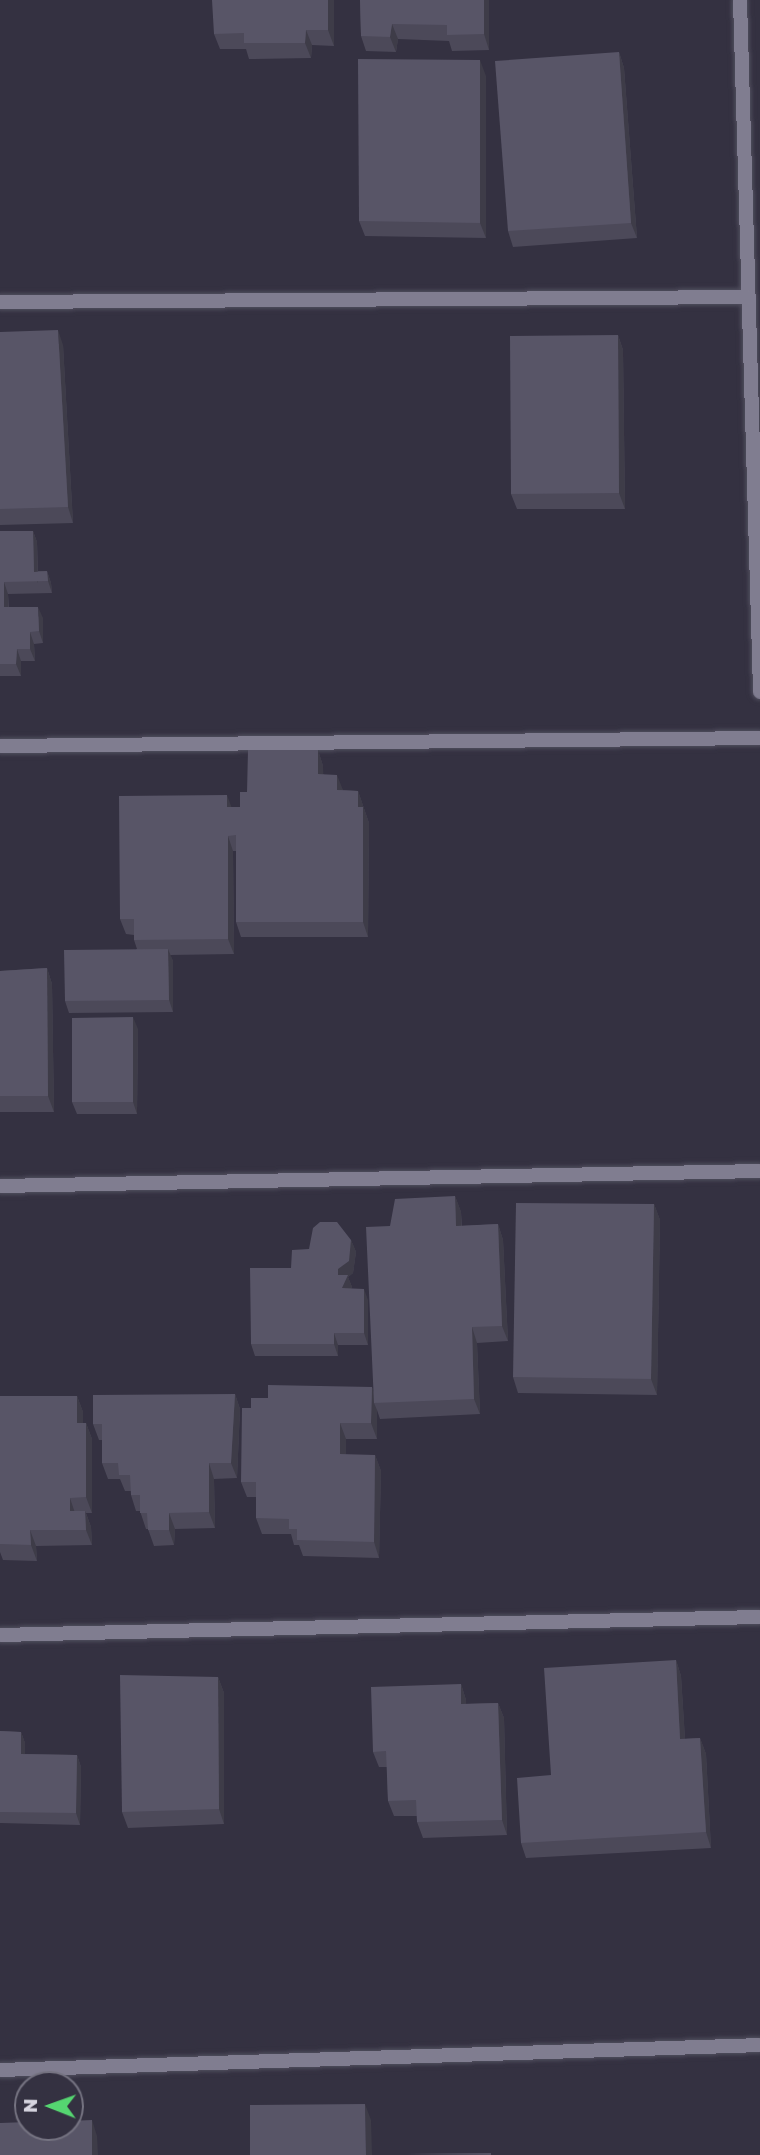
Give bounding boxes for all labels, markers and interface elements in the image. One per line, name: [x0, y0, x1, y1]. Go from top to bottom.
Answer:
north arrow: [14, 2071, 84, 2141]
text: N: [18, 2098, 41, 2113]

